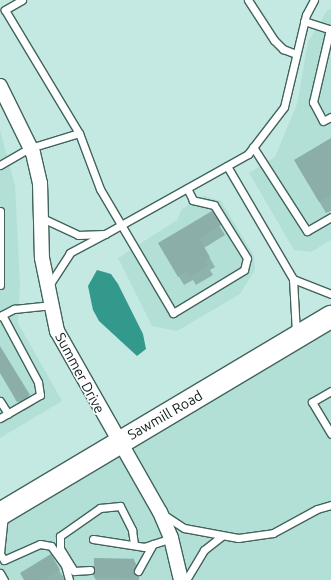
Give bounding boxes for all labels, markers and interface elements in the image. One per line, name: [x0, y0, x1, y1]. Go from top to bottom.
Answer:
street label: Summer Drive: [52, 330, 108, 416]
street label: Sawmill Road: [125, 387, 205, 443]

